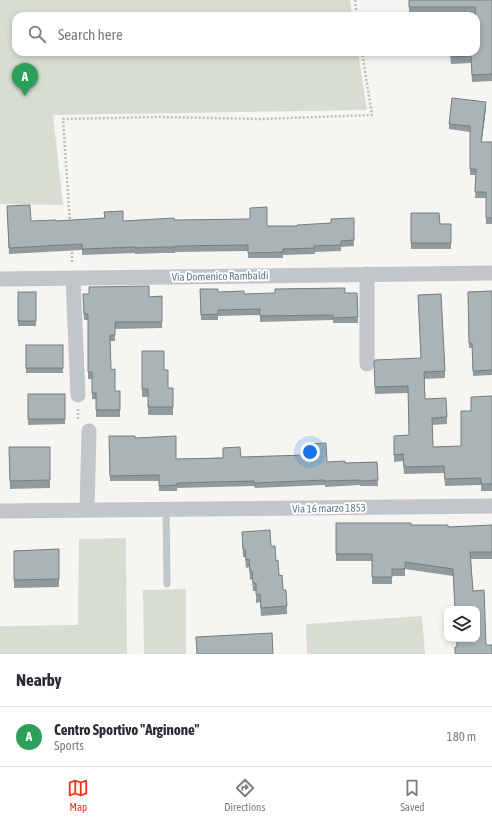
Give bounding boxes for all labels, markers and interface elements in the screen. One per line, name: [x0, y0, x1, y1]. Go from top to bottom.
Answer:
search box: [12, 12, 480, 56]
icon: search: [26, 23, 48, 45]
text: Search here: [58, 26, 123, 43]
pin: A: [12, 63, 38, 96]
street label: Via Domenico Rambaldi: [171, 269, 269, 283]
your location: [300, 442, 320, 462]
street label: Via 16 marzo 1853: [292, 501, 366, 515]
map controls: [444, 606, 480, 642]
button: layers: [444, 606, 480, 642]
text: Nearby: [16, 670, 62, 690]
text: Centro Sportivo "Arginone": [54, 721, 199, 738]
text: A: [26, 729, 32, 744]
text: 180 m: [447, 729, 476, 744]
text: Sports: [54, 738, 84, 753]
tab: Map: [67, 777, 89, 813]
tab: Directions: [224, 777, 265, 813]
tab: Saved: [400, 777, 425, 813]

